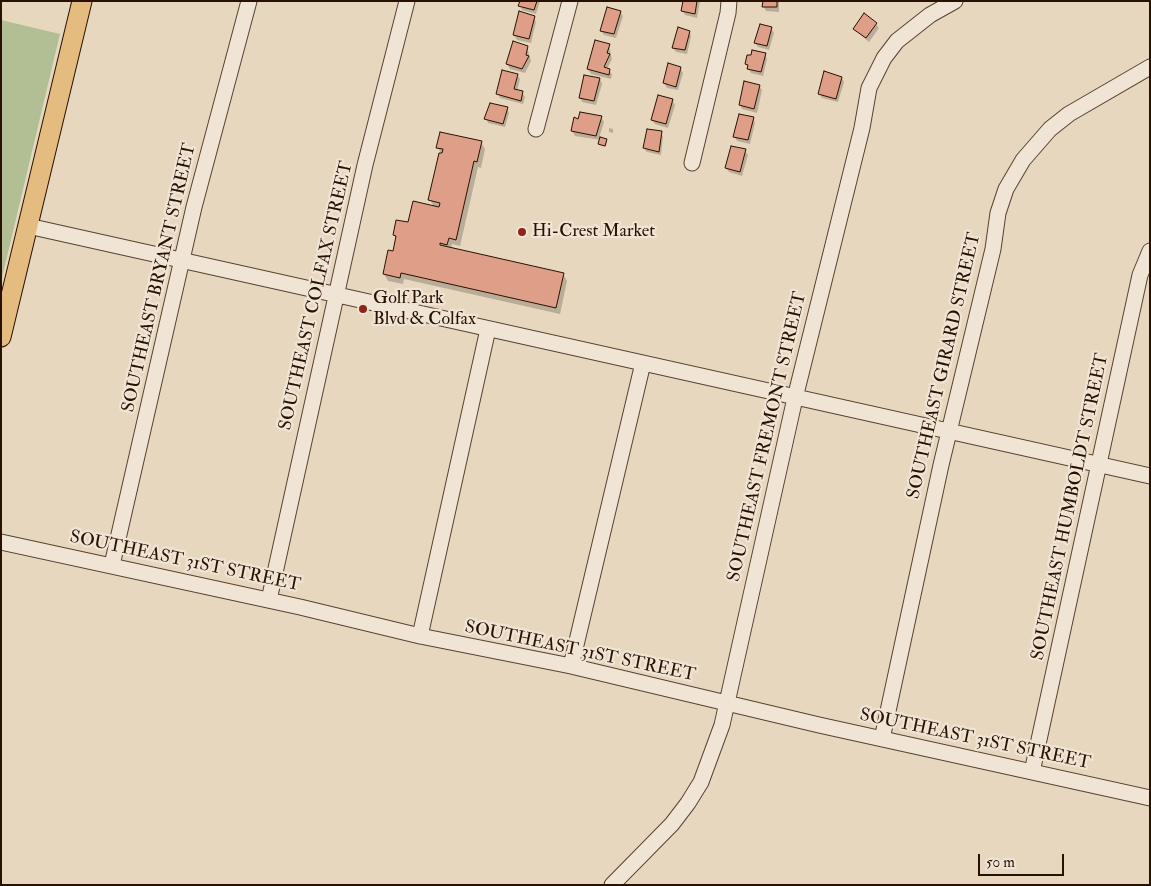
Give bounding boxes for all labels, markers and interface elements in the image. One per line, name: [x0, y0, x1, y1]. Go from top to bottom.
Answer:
street label: SOUTHEAST BRYANT STREET: [118, 141, 202, 415]
street label: SOUTHEAST COLFAX STREET: [275, 159, 359, 433]
place label: Hi-Crest Market: [532, 221, 655, 243]
marker: Hi-Crest Market: [516, 226, 528, 238]
street label: SOUTHEAST GIRARD STREET: [904, 231, 986, 501]
place label: Golf Park Blvd & Colfax: [373, 288, 476, 330]
street label: SOUTHEAST FREMONT STREET: [724, 290, 812, 584]
marker: Golf Park Blvd & Colfax: [357, 303, 369, 315]
street label: SOUTHEAST HUMBOLDT STREET: [1028, 352, 1114, 662]
street label: SOUTHEAST 31ST STREET: [68, 527, 302, 597]
street label: SOUTHEAST 31ST STREET: [463, 617, 697, 687]
street label: SOUTHEAST 31ST STREET: [858, 705, 1092, 775]
scale bar: [981, 844, 1067, 876]
text: 50 m: [986, 853, 1015, 872]

